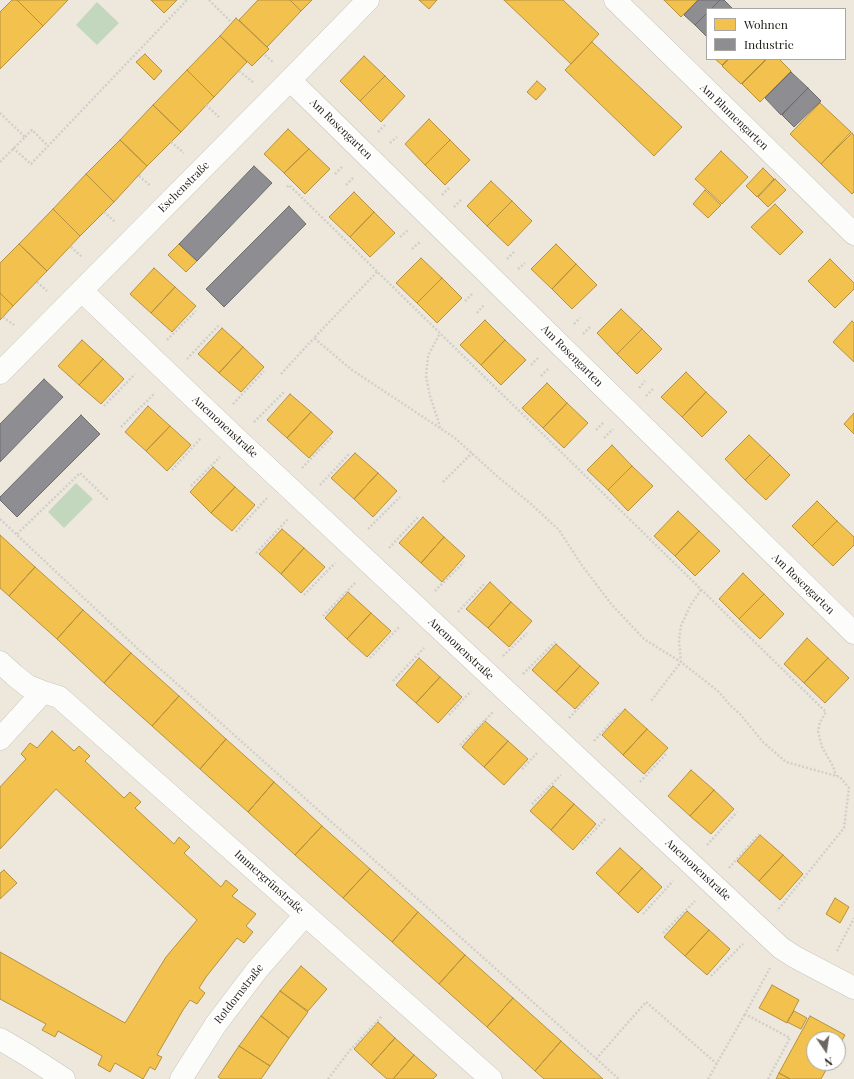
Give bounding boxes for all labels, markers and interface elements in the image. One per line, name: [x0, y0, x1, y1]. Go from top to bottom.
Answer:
legend: [706, 8, 846, 60]
text: Wohnen: [744, 16, 788, 32]
text: Industrie: [744, 36, 794, 52]
street label: Am Blumengarten: [697, 81, 771, 153]
street label: Am Rosengarten: [307, 96, 375, 162]
street label: Eschenstraße: [156, 159, 212, 215]
street label: Am Rosengarten: [538, 322, 606, 390]
street label: Anemonenstraße: [190, 393, 260, 461]
street label: Am Rosengarten: [769, 551, 837, 617]
street label: Anemonenstraße: [426, 615, 496, 683]
street label: Anemonenstraße: [663, 836, 733, 904]
street label: Immergrünstraße: [232, 847, 306, 917]
street label: Rotdornstraße: [212, 962, 266, 1026]
north arrow: [806, 1031, 846, 1071]
text: N: [823, 1054, 834, 1070]

